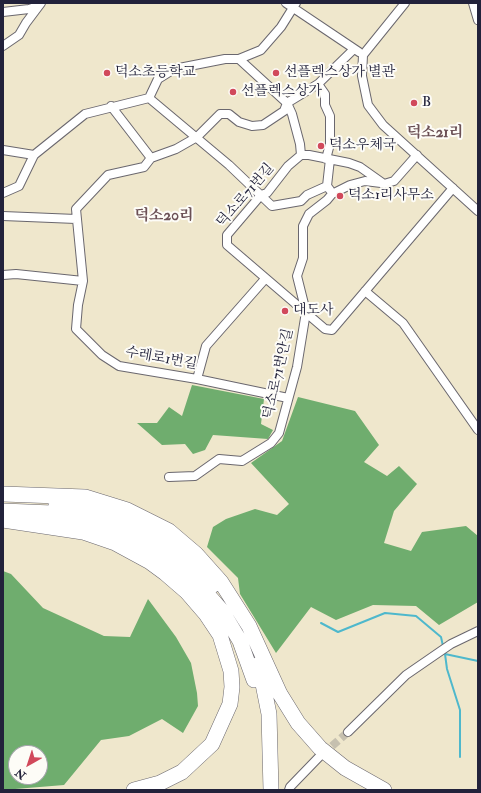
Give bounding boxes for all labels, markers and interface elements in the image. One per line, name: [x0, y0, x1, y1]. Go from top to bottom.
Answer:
place label: 덕소초등학교: [115, 65, 196, 81]
place label: 선플렉스상가 별관: [284, 65, 395, 81]
marker: 덕소초등학교: [102, 68, 112, 78]
marker: 선플렉스상가 별관: [271, 68, 281, 78]
place label: 선플렉스상가: [241, 84, 322, 100]
marker: 선플렉스상가: [228, 87, 238, 97]
place label: B: [422, 95, 431, 111]
marker: B: [409, 98, 419, 108]
district label: 덕소21리: [407, 125, 463, 143]
place label: 덕소우체국: [329, 138, 397, 154]
marker: 덕소우체국: [316, 141, 326, 151]
street label: 덕소로71번길: [214, 161, 278, 231]
place label: 덕소1리사무소: [348, 188, 434, 204]
marker: 덕소1리사무소: [335, 191, 345, 201]
district label: 덕소20리: [135, 208, 193, 226]
place label: 대도사: [293, 303, 334, 319]
marker: 대도사: [280, 306, 290, 316]
street label: 덕소로71번안길: [260, 327, 298, 421]
street label: 수레로1번길: [124, 344, 198, 374]
north arrow: [8, 745, 48, 785]
text: N: [13, 766, 29, 782]

